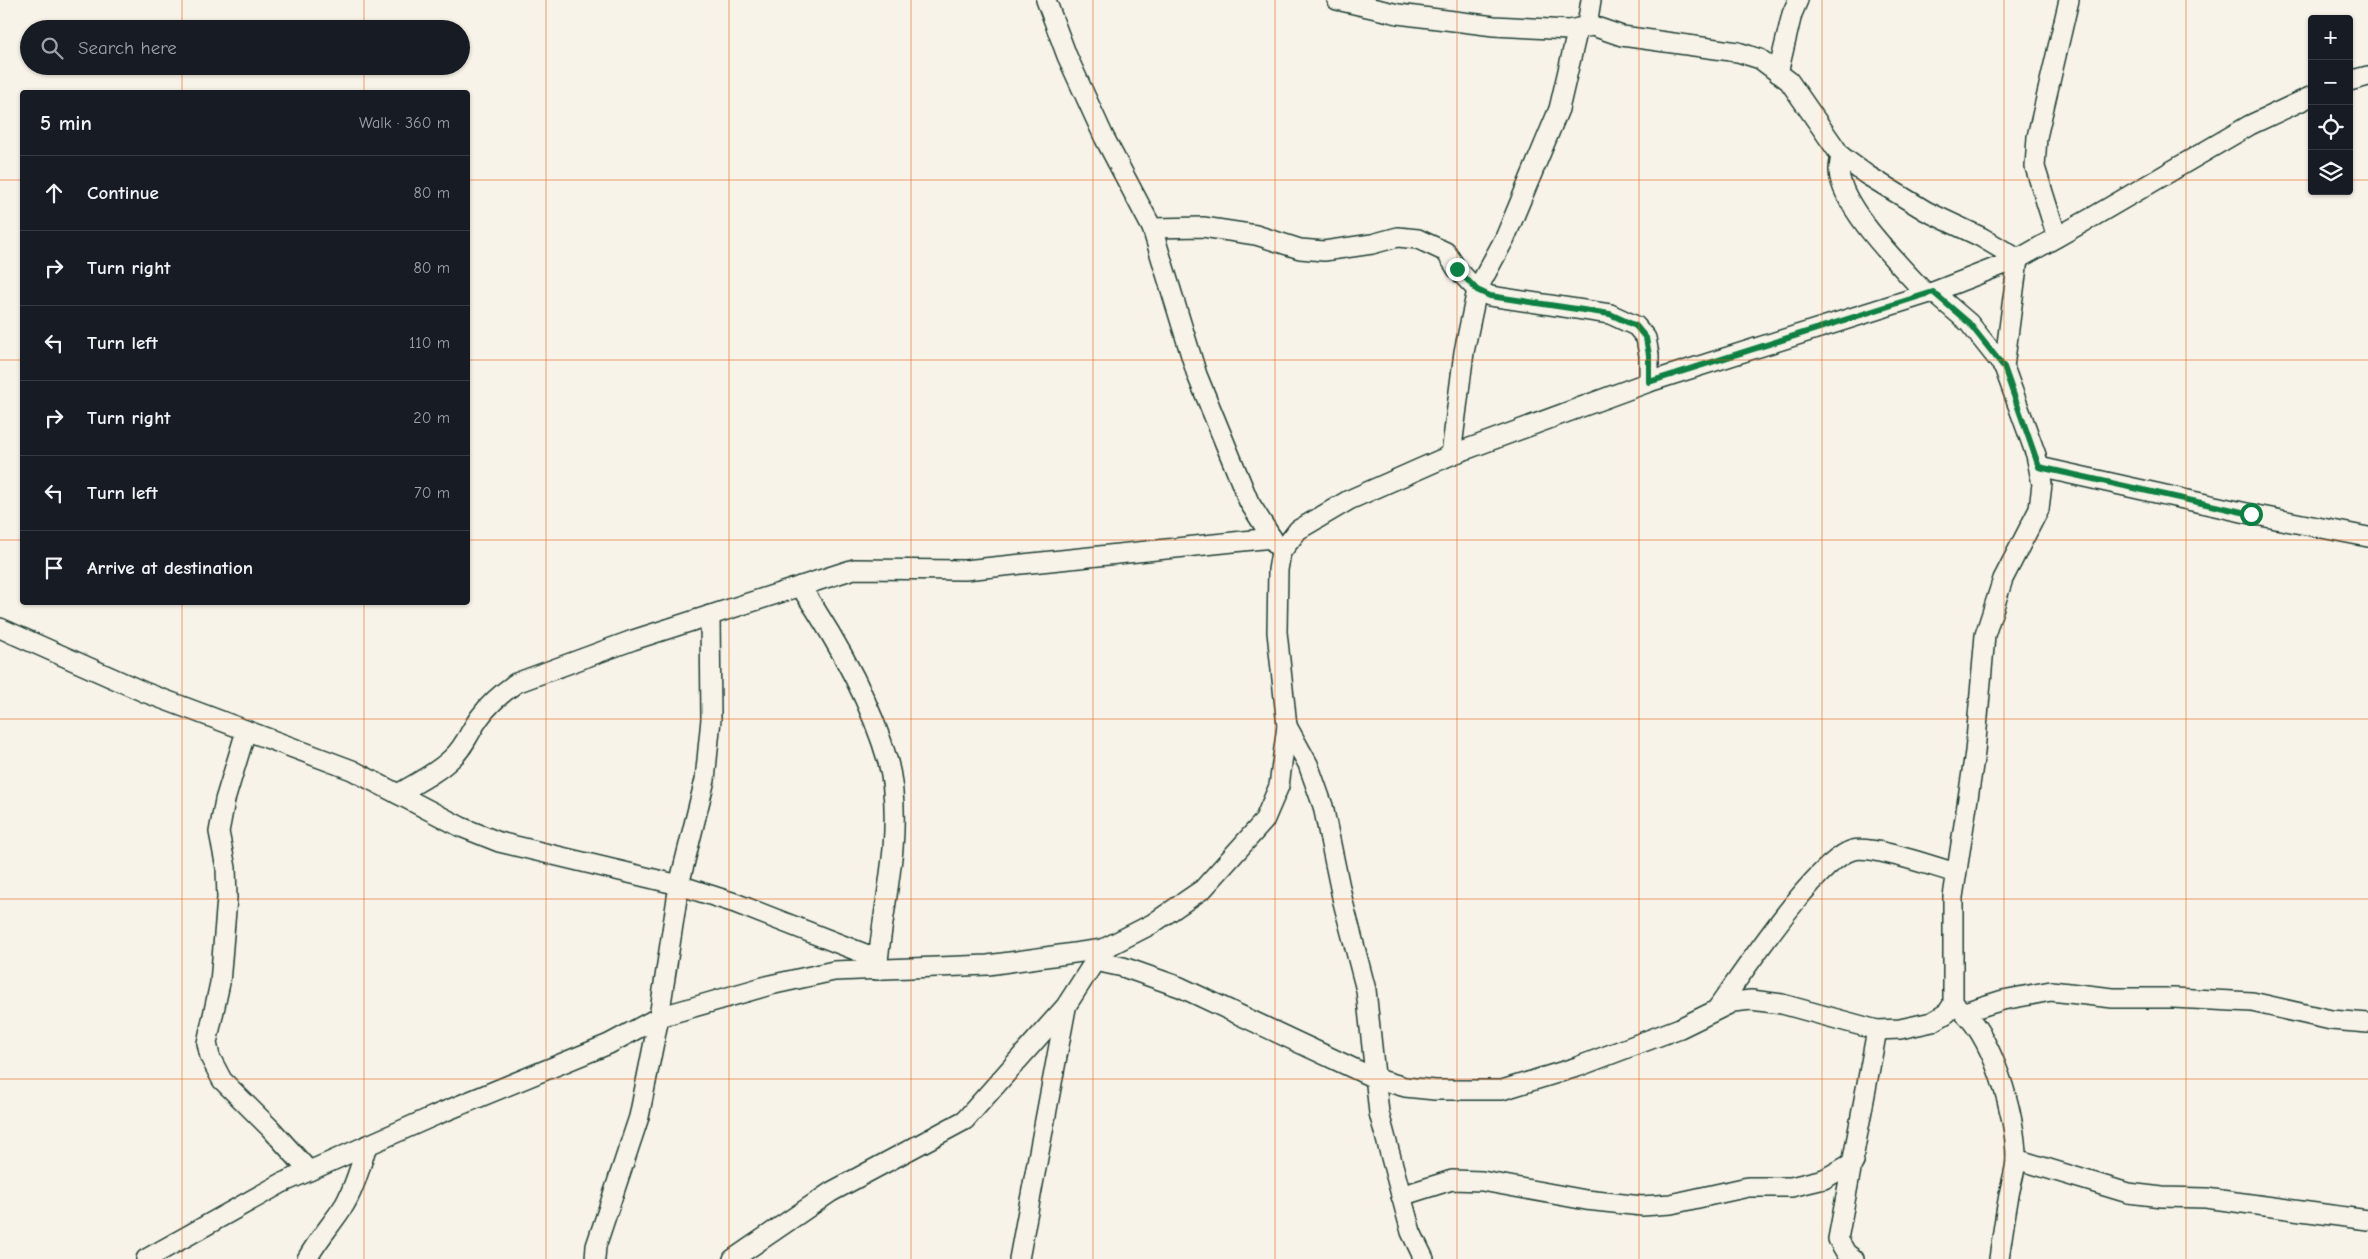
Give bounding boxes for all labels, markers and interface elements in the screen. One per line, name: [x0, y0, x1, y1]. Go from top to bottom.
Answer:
map controls: [2308, 15, 2353, 195]
button: +: [2308, 15, 2353, 60]
search box: [20, 20, 470, 75]
icon: search: [38, 34, 66, 62]
text: Search here: [78, 37, 177, 59]
button: −: [2308, 60, 2353, 105]
button: locate: [2308, 105, 2353, 150]
text: 5 min: [40, 111, 92, 135]
text: Walk · 360 m: [359, 114, 450, 132]
button: layers: [2308, 150, 2353, 195]
icon: ahead: [40, 179, 68, 207]
text: Continue: [87, 182, 159, 204]
text: 80 m: [413, 184, 450, 202]
icon: right: [40, 254, 68, 282]
text: Turn right: [87, 257, 171, 279]
route end: [1446, 258, 1469, 281]
text: 80 m: [413, 259, 450, 277]
icon: left: [40, 329, 68, 357]
text: Turn left: [87, 332, 158, 354]
text: 110 m: [409, 334, 450, 352]
icon: right: [40, 404, 68, 432]
text: Turn right: [87, 407, 171, 429]
text: 20 m: [413, 409, 450, 427]
icon: left: [40, 479, 68, 507]
text: Turn left: [87, 482, 158, 504]
text: 70 m: [414, 484, 450, 502]
route start: [2240, 503, 2263, 526]
icon: arrive: [40, 554, 68, 582]
text: Arrive at destination: [87, 557, 253, 579]

